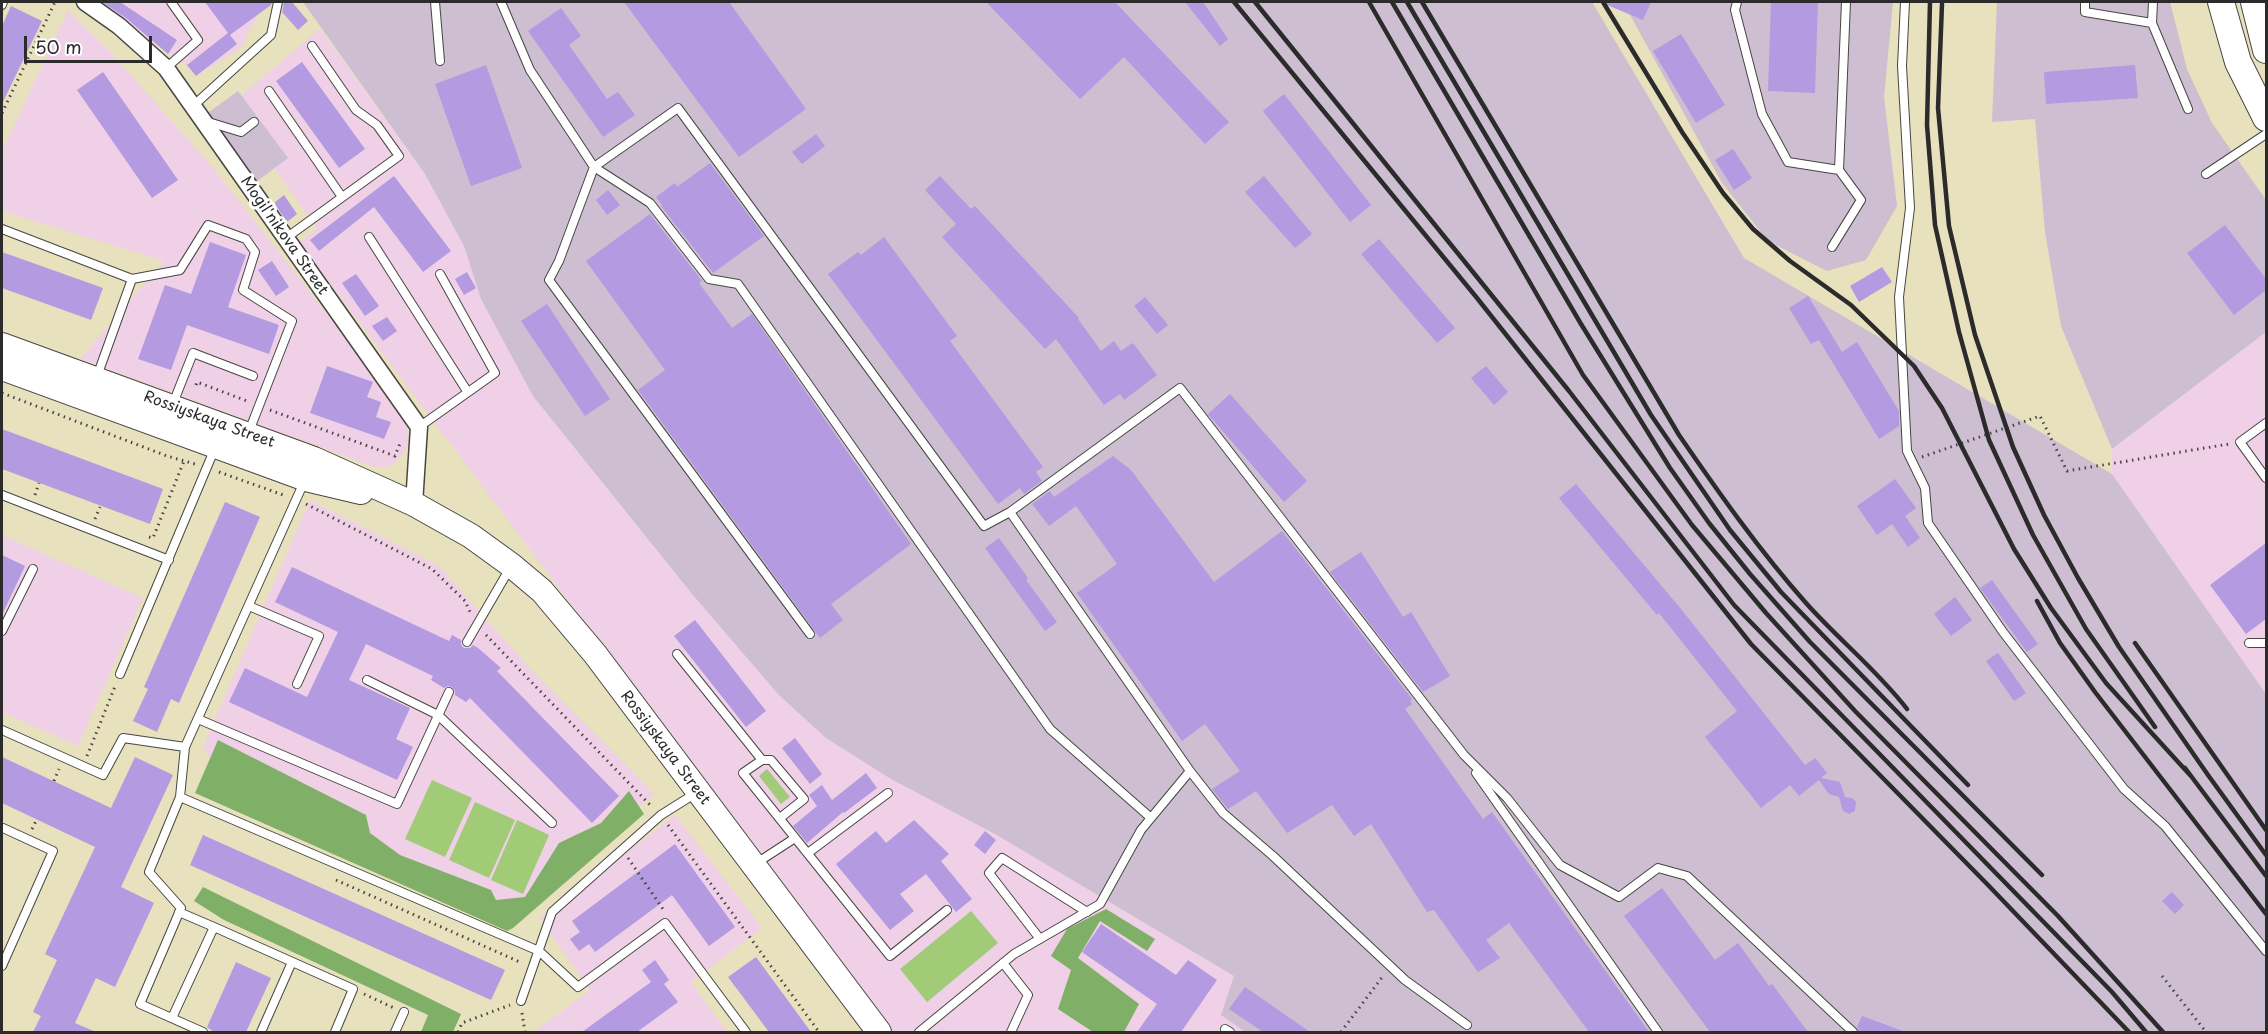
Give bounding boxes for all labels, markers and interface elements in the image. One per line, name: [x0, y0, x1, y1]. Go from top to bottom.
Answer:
scale bar: [27, 24, 154, 62]
text: 50 m: [35, 33, 82, 60]
street label: Mogil'nikova Street: [236, 173, 332, 299]
street label: Rossiyskaya Street: [141, 388, 277, 452]
street label: Rossiyskaya Street: [616, 688, 714, 808]

